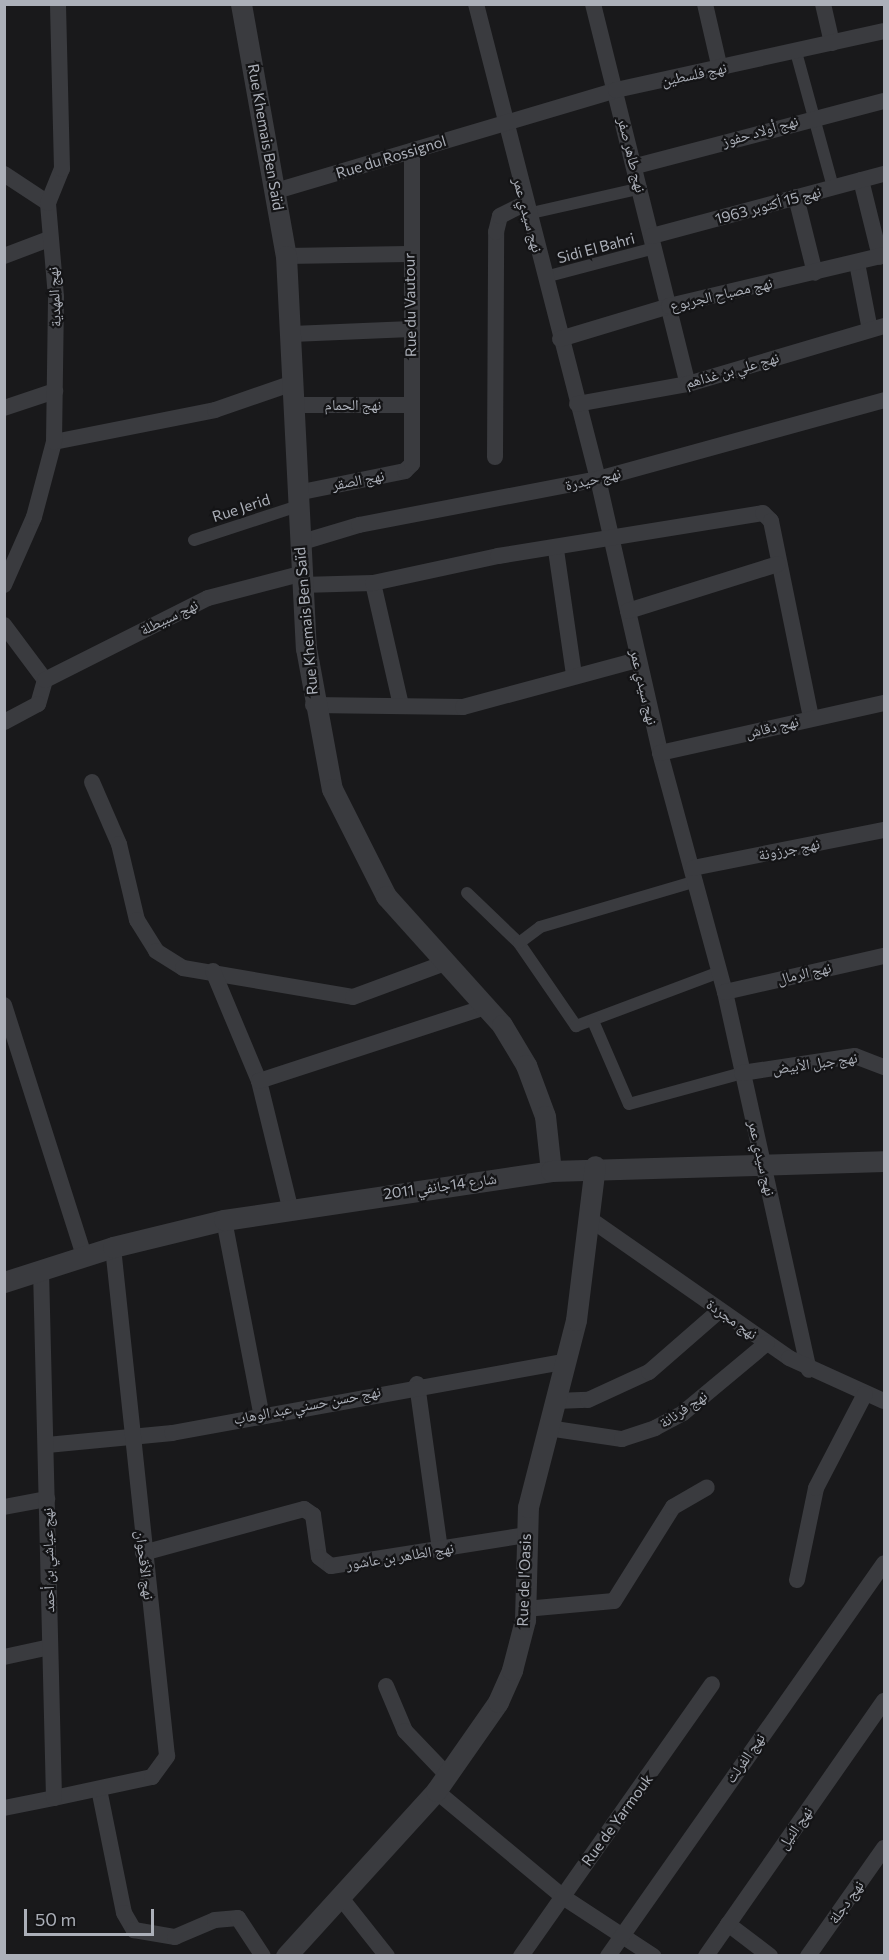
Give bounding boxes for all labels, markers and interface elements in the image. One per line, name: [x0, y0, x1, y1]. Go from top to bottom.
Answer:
street label: نهج فلسطين: [660, 58, 728, 90]
street label: Rue Khemais Ben Saïd: [244, 62, 288, 212]
street label: نهج أولاد حفوز: [720, 112, 800, 150]
street label: نهج طاهر صفر: [614, 116, 650, 194]
street label: Rue du Rossignol: [334, 132, 448, 182]
street label: نهج سيدي عمر: [509, 175, 547, 255]
street label: نهج 15 أكتوبر 1963: [713, 182, 823, 228]
street label: Sidi El Bahri: [555, 229, 637, 267]
street label: Rue du Vautour: [400, 253, 420, 357]
street label: نهج المهدية: [43, 266, 65, 328]
street label: نهج مصباح الجربوع: [668, 273, 774, 315]
street label: نهج علي بن غذاهم: [683, 348, 781, 392]
street label: نهج الحمام: [325, 396, 381, 414]
street label: نهج حيدرة: [563, 464, 623, 494]
street label: نهج الصقر: [330, 466, 386, 494]
street label: Rue Jerid: [210, 490, 272, 526]
street label: Rue Khemais Ben Saïd: [291, 546, 321, 696]
street label: نهج سبيطلة: [137, 595, 201, 639]
street label: نهج سيدي عمر: [627, 647, 661, 727]
street label: نهج دقاش: [744, 712, 800, 742]
street label: نهج جرزونة: [757, 834, 821, 864]
street label: نهج الرمال: [775, 958, 833, 988]
street label: نهج جبل الأبيض: [771, 1048, 859, 1078]
street label: نهج سيدي عمر: [745, 1118, 779, 1198]
street label: شارع 14جانفي 2011: [382, 1169, 498, 1203]
street label: نهج مجردة: [703, 1295, 761, 1343]
street label: نهج حسن حسني عبد الوهاب: [232, 1382, 382, 1428]
street label: نهج فرنانة: [656, 1386, 710, 1432]
street label: نهج عياشي بن أحمد: [38, 1507, 58, 1613]
street label: نهج الأقحوان: [132, 1529, 158, 1601]
street label: Rue de l'Oasis: [513, 1533, 535, 1627]
street label: نهج الطاهر بن عاشور: [345, 1539, 455, 1573]
street label: نهج الفرلت: [721, 1730, 769, 1786]
street label: Rue de Yarmouk: [578, 1771, 656, 1869]
street label: نهج النيل: [774, 1803, 816, 1853]
street label: نهج دجلة: [825, 1877, 867, 1927]
scale bar: [27, 1897, 158, 1935]
text: 50 m: [35, 1908, 76, 1930]

